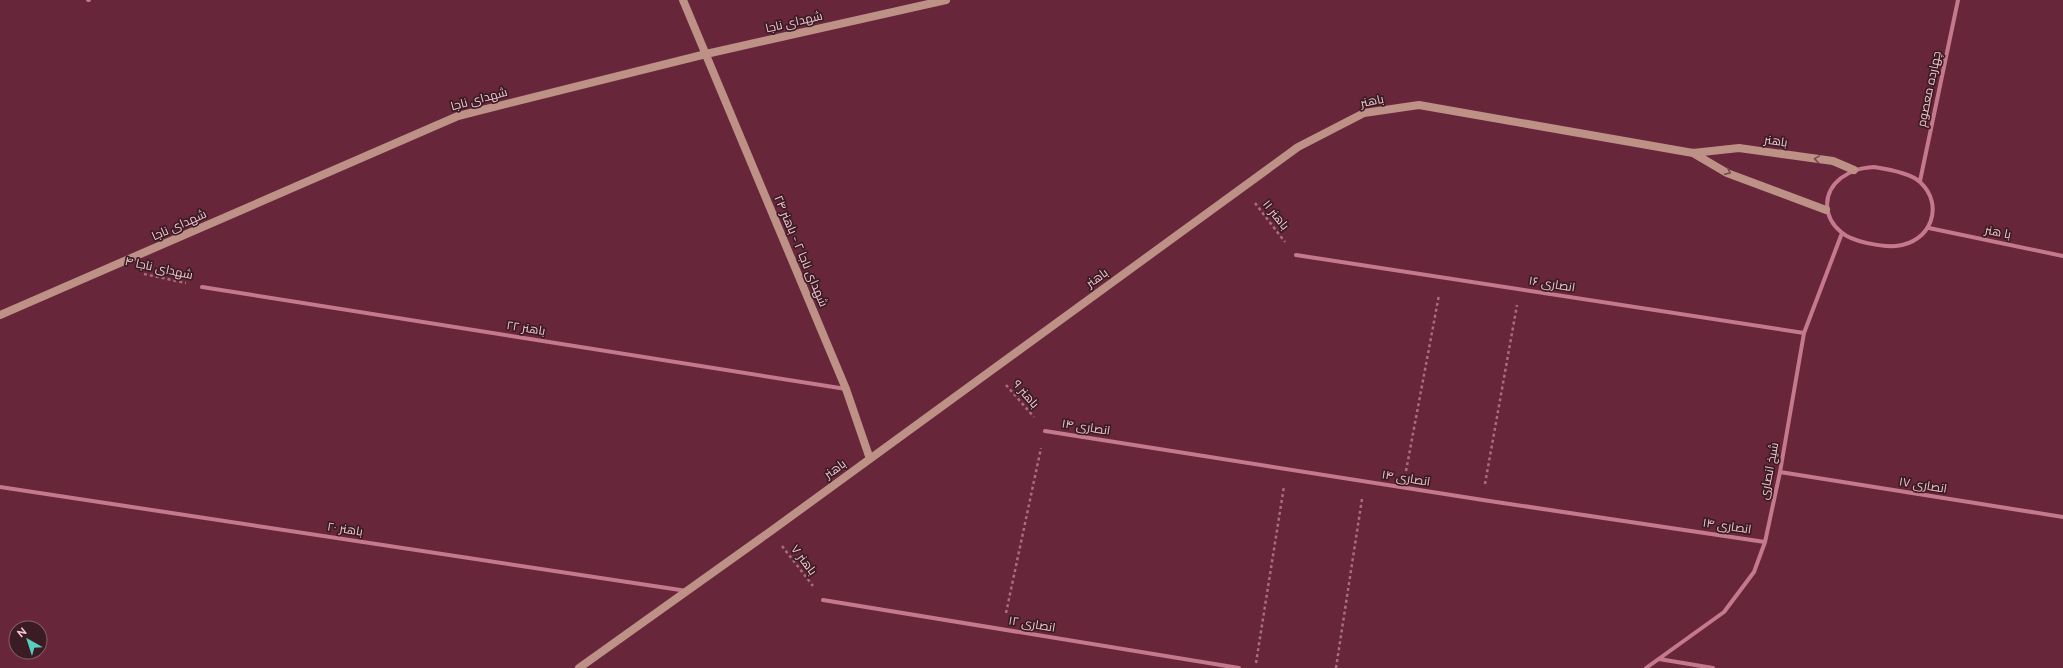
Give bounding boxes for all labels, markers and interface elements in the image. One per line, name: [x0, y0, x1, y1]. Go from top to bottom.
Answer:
street label: شهدای ناجا: [764, 9, 824, 35]
street label: چهارده معصوم: [1914, 50, 1946, 129]
street label: شهدای ناجا: [449, 85, 509, 113]
street label: باهنر: [1358, 92, 1385, 110]
street label: باهنر: [1762, 132, 1789, 150]
one-way arrow: [1814, 155, 1820, 164]
one-way arrow: [1723, 167, 1731, 175]
street label: شهدای ناجا ۲ - باهنر ۲۴: [771, 193, 831, 309]
street label: باهنر ۱۱: [1260, 197, 1292, 233]
street label: شهدای ناجا: [150, 207, 209, 243]
street label: با هنر: [1983, 222, 2012, 242]
street label: شهدای ناجا ۴: [124, 254, 194, 282]
street label: باهنر: [1083, 265, 1111, 291]
street label: انصاری ۱۶: [1528, 273, 1576, 295]
street label: باهنر ۲۲: [506, 318, 546, 338]
street label: باهنر ۹: [1010, 377, 1042, 411]
street label: انصاری ۱۴: [1061, 416, 1111, 438]
street label: شیخ انصاری: [1757, 441, 1782, 501]
street label: باهنر: [821, 456, 849, 482]
street label: انصاری ۱۴: [1381, 467, 1431, 489]
street label: انصاری ۱۷: [1898, 474, 1948, 496]
street label: انصاری ۱۴: [1702, 516, 1752, 536]
street label: باهنر ۲۰: [326, 519, 364, 539]
street label: باهنر ۷: [788, 542, 820, 578]
street label: انصاری ۱۲: [1008, 613, 1056, 635]
north arrow: [8, 620, 48, 660]
text: N: [15, 625, 29, 640]

